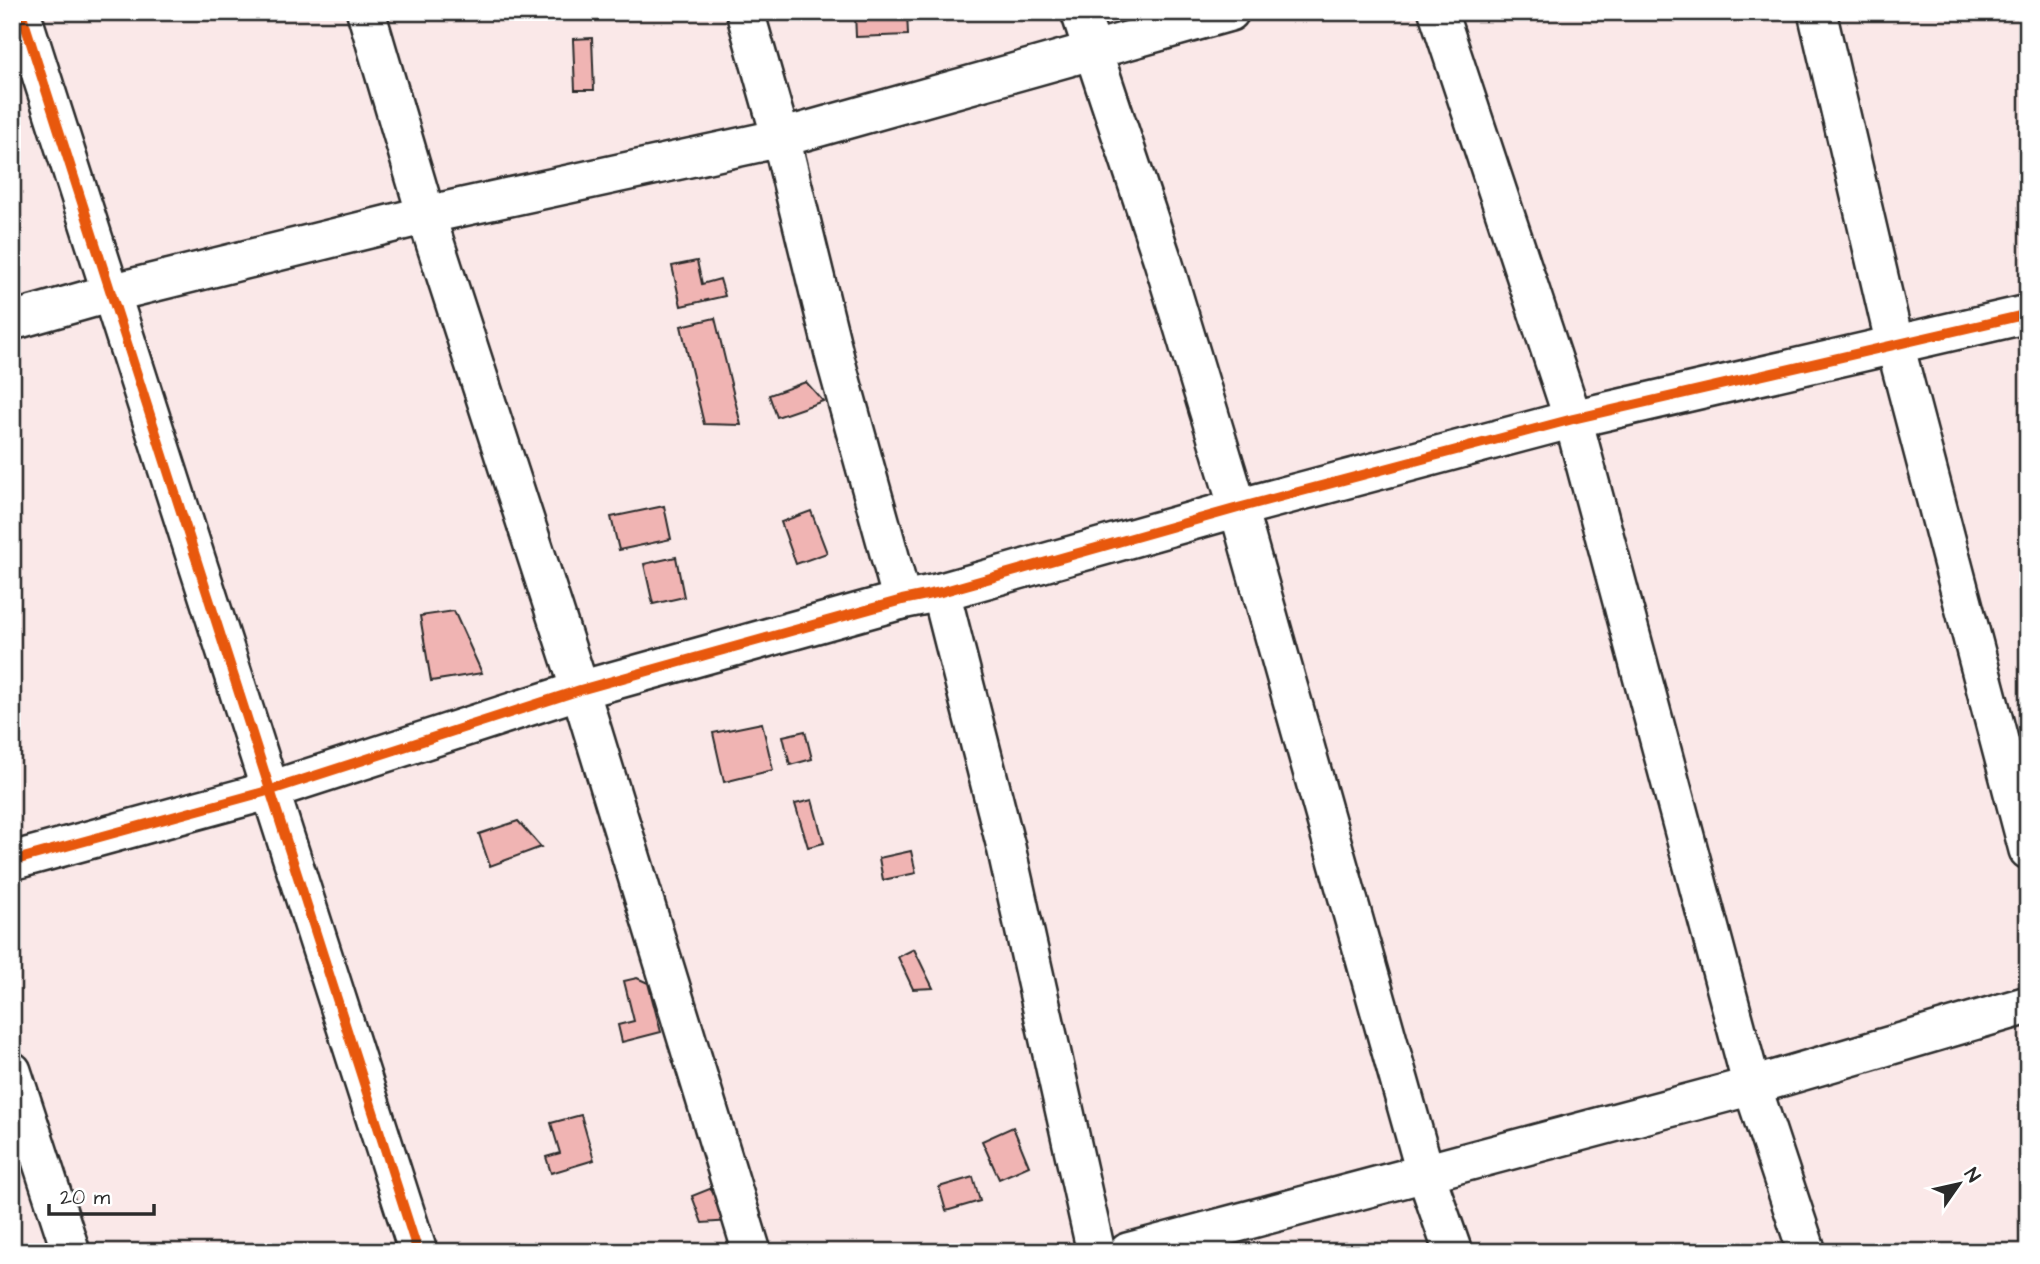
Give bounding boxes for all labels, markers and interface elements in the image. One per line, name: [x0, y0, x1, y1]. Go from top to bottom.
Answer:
north arrow: [1924, 1148, 1994, 1218]
text: N: [1957, 1163, 1986, 1188]
scale bar: [49, 1173, 154, 1217]
text: 20 m: [60, 1183, 111, 1212]

